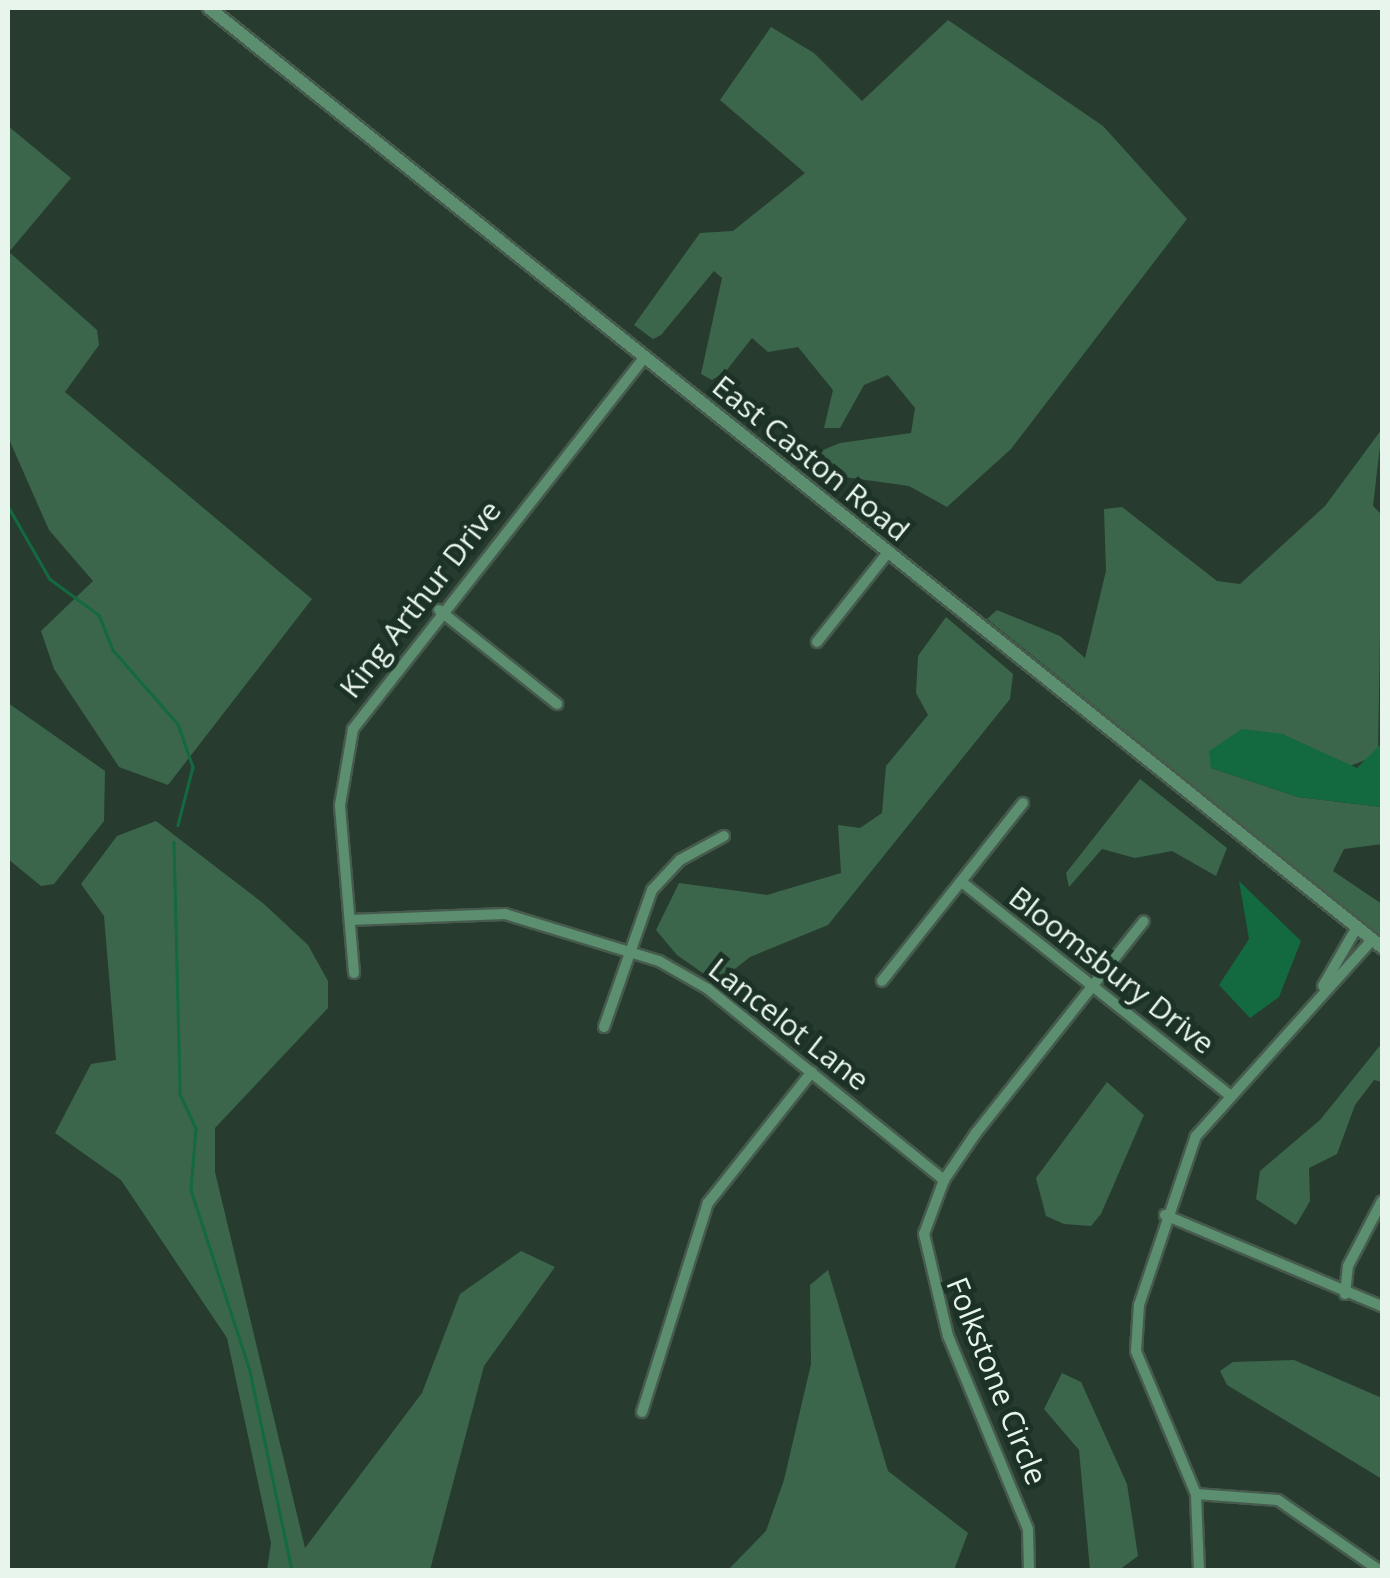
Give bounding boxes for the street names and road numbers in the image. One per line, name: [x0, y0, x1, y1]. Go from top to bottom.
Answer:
street label: East Caston Road: [705, 368, 917, 548]
street label: King Arthur Drive: [332, 493, 508, 705]
street label: Bloomsbury Drive: [1002, 879, 1222, 1061]
street label: Lancelot Lane: [702, 950, 876, 1098]
street label: Folkstone Circle: [939, 1272, 1055, 1490]

